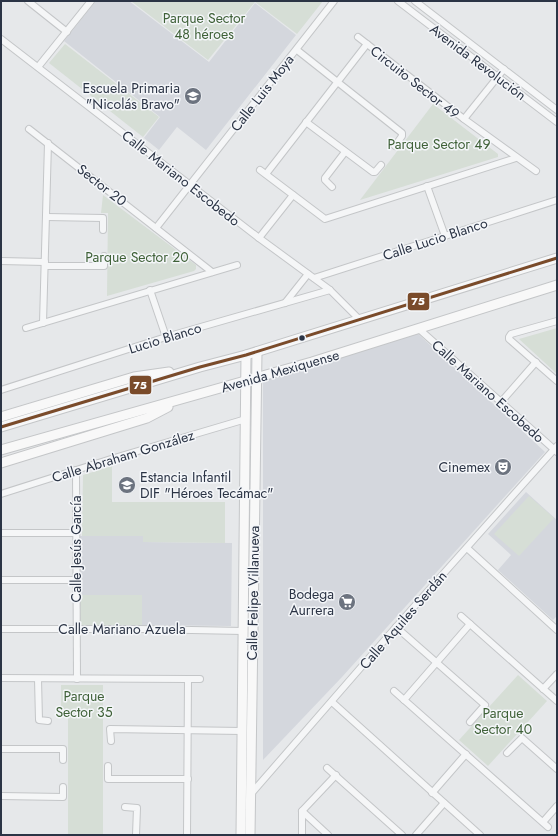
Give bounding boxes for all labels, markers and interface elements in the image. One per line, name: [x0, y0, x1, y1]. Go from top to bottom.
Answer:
park label: Parque Sector 48 héroes: [163, 8, 246, 44]
street label: Avenida Revolución: [426, 19, 530, 105]
street label: Circuito Sector 49: [366, 41, 464, 123]
street label: Calle Luis Moya: [226, 50, 298, 136]
place label: Escuela Primaria "Nicolás Bravo": [83, 78, 180, 114]
school or university icon: Escuela Primaria "Nicolás Bravo": [183, 86, 203, 106]
street label: Calle Mariano Escobedo: [118, 125, 245, 231]
park label: Parque Sector 49: [387, 134, 491, 154]
street label: Sector 20: [73, 159, 131, 211]
street label: Calle Lucio Blanco: [380, 213, 490, 265]
park label: Parque Sector 20: [85, 247, 189, 267]
line badge: 75: [407, 292, 430, 311]
text: 75: [411, 293, 425, 309]
street label: Lucio Blanco: [126, 317, 204, 359]
unlabelled marker: [297, 333, 307, 343]
street label: Calle Mariano Escobedo: [427, 335, 549, 447]
street label: Avenida Mexiquense: [219, 345, 341, 397]
line badge: 75: [129, 375, 152, 395]
text: 75: [133, 377, 147, 393]
street label: Calle Abraham González: [49, 425, 197, 487]
place label: Cinemex: [438, 457, 490, 477]
theatre icon: Cinemex: [493, 457, 513, 477]
place label: Estancia Infantil DIF "Héroes Tecámac": [140, 467, 273, 503]
school or university icon: Estancia Infantil DIF "Héroes Tecámac": [117, 475, 137, 495]
street label: Calle Jesús García: [66, 496, 86, 602]
street label: Calle Felipe Villanueva: [242, 525, 264, 661]
street label: Calle Aquiles Serdán: [355, 566, 451, 674]
place label: Bodega Aurrera: [289, 584, 334, 620]
supermarket icon: Bodega Aurrera: [337, 592, 357, 612]
street label: Calle Mariano Azuela: [58, 619, 186, 639]
park label: Parque Sector 35: [55, 686, 113, 722]
park label: Parque Sector 40: [474, 703, 532, 739]

